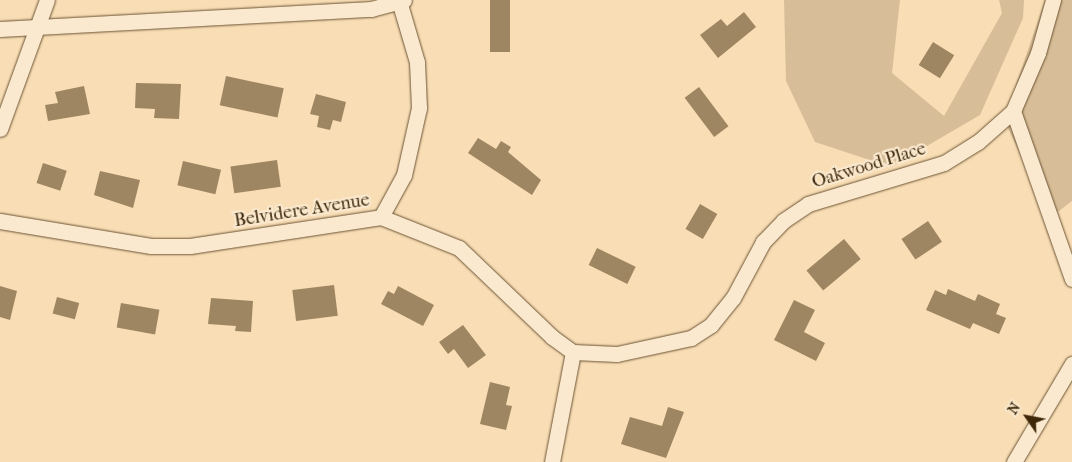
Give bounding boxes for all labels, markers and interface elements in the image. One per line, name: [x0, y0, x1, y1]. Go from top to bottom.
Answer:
street label: Oakwood Place: [810, 138, 928, 194]
street label: Belvidere Avenue: [233, 190, 371, 232]
north arrow: [1002, 392, 1052, 442]
text: N: [1004, 399, 1024, 418]

